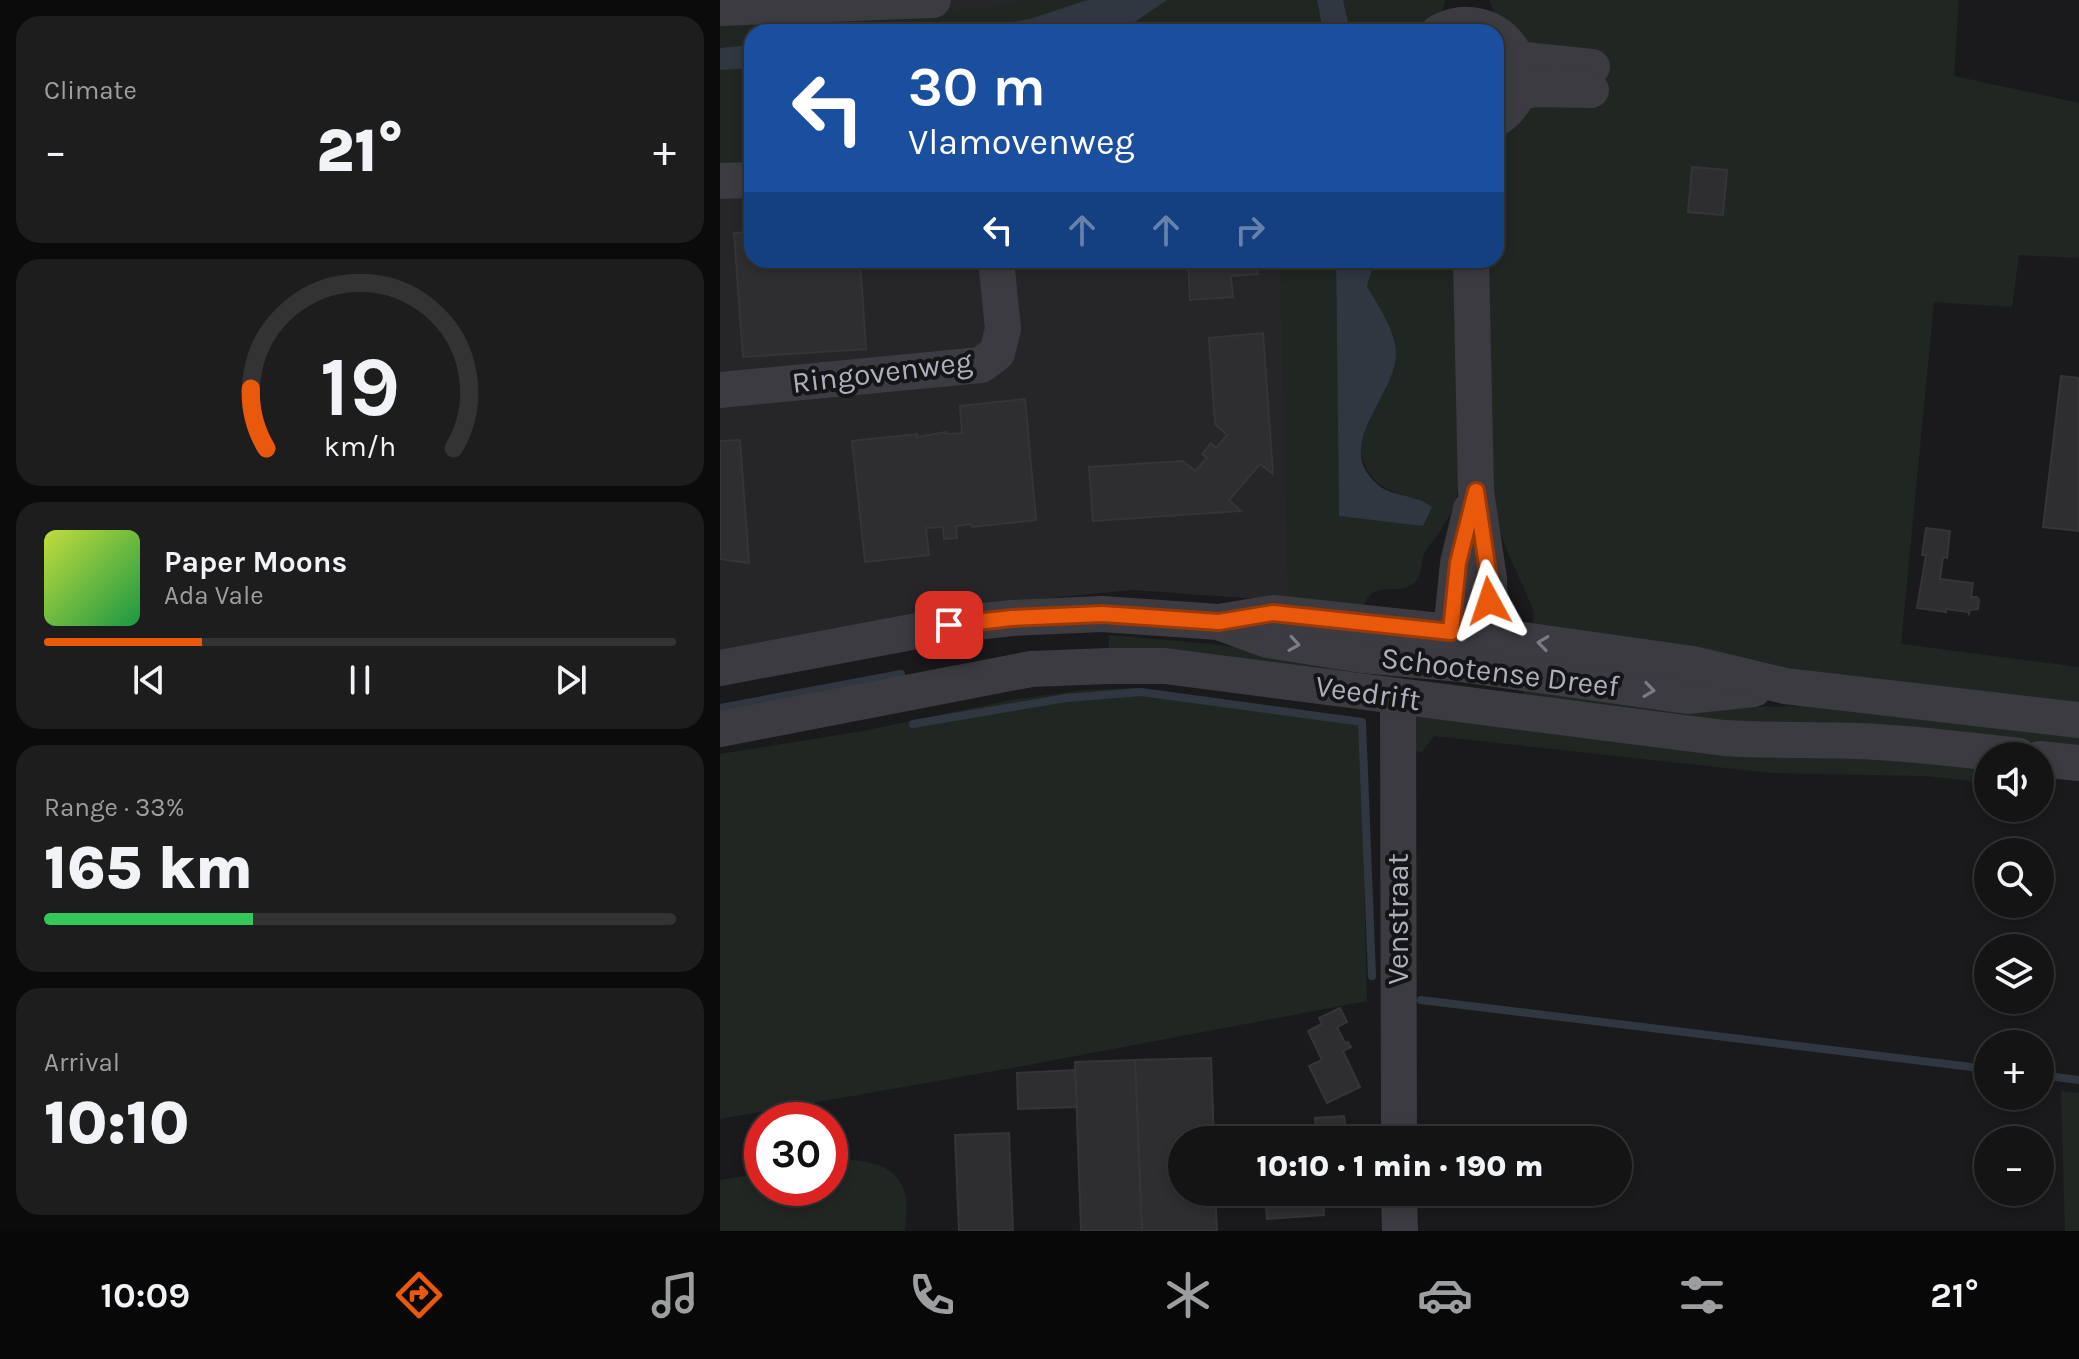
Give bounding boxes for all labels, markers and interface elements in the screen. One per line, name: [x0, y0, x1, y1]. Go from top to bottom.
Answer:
text: 30 m: [908, 54, 1046, 119]
icon: left: [776, 56, 880, 160]
text: Climate: [44, 75, 137, 106]
text: 21°: [316, 116, 404, 186]
text: Vlamovenweg: [908, 121, 1135, 163]
text: −: [44, 126, 67, 177]
text: +: [653, 126, 676, 177]
icon: left: [976, 208, 1020, 252]
icon: ahead: [1060, 208, 1104, 252]
icon: ahead: [1144, 208, 1188, 252]
icon: right: [1228, 208, 1272, 252]
text: 19: [320, 338, 400, 435]
street label: Ringovenweg: [790, 343, 974, 401]
text: km/h: [324, 430, 396, 463]
text: Paper Moons: [164, 544, 347, 580]
position arrow: [1447, 559, 1531, 643]
text: Ada Vale: [164, 580, 264, 611]
pin: [915, 591, 983, 659]
icon: arrive: [927, 603, 971, 647]
one-way arrow: [1287, 635, 1300, 652]
one-way arrow: [1537, 635, 1550, 652]
street label: Schootense Dreef: [1379, 640, 1622, 705]
icon: previous: [127, 658, 171, 702]
icon: pause: [338, 658, 382, 702]
icon: next: [549, 658, 593, 702]
street label: Veedrift: [1313, 668, 1423, 718]
one-way arrow: [1643, 681, 1656, 698]
map controls: [1974, 742, 2054, 1206]
button: sound: [1974, 742, 2054, 822]
text: Range · 33%: [44, 792, 185, 823]
text: 165 km: [44, 833, 253, 903]
button: search: [1974, 838, 2054, 918]
street label: Venstraat: [1380, 853, 1416, 985]
button: layers: [1974, 934, 2054, 1014]
button: +: [1974, 1030, 2054, 1110]
text: Arrival: [44, 1047, 120, 1078]
text: 10:10: [44, 1088, 190, 1158]
speed limit sign: 30: [744, 1102, 848, 1206]
button: −: [1974, 1126, 2054, 1206]
text: 10:10 · 1 min · 190 m: [1257, 1148, 1543, 1184]
icon: directions: [391, 1267, 447, 1323]
icon: music: [647, 1267, 703, 1323]
icon: phone: [904, 1267, 960, 1323]
icon: climate: [1160, 1267, 1216, 1323]
icon: car: [1417, 1267, 1473, 1323]
icon: filters: [1674, 1267, 1730, 1323]
text: 10:09: [100, 1274, 190, 1316]
text: 21°: [1930, 1274, 1979, 1316]

